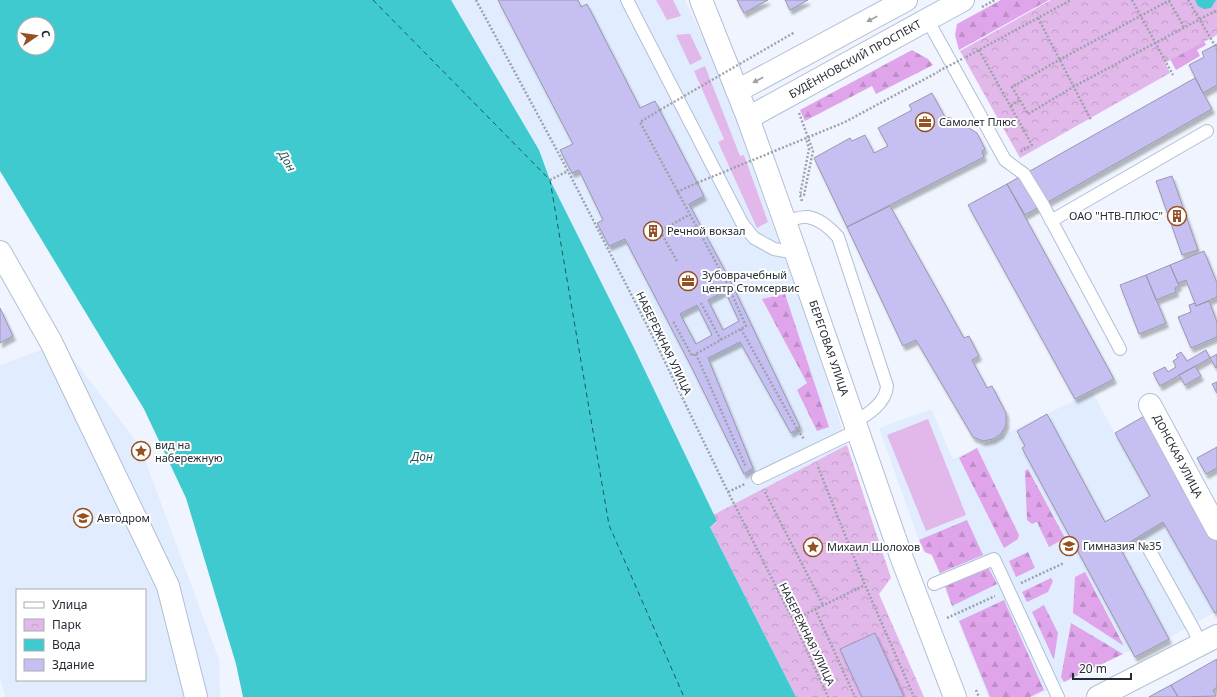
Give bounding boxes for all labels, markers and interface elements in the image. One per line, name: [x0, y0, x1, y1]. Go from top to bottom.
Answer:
one-way arrow: [866, 15, 878, 22]
north arrow: [16, 16, 56, 56]
street label: БУДЁННОВСКИЙ ПРОСПЕКТ: [786, 16, 924, 101]
text: С: [38, 28, 54, 39]
one-way arrow: [752, 77, 764, 84]
office icon: Самолет Плюс: [914, 111, 936, 133]
place label: Самолет Плюс: [939, 114, 1016, 129]
water label: Дон: [274, 145, 300, 175]
building icon: ОАО "НТВ-ПЛЮС": [1166, 205, 1188, 227]
place label: ОАО "НТВ-ПЛЮС": [1069, 208, 1163, 223]
building icon: Речной вокзал: [642, 220, 664, 242]
place label: Речной вокзал: [667, 223, 745, 238]
place label: Зубоврачебный центр Стомсервис: [702, 267, 800, 295]
office icon: Зубоврачебный центр Стомсервис: [677, 270, 699, 292]
street label: НАБЕРЕЖНАЯ УЛИЦА: [633, 289, 696, 398]
street label: БЕРЕГОВАЯ УЛИЦА: [806, 298, 853, 399]
street label: ДОНСКАЯ УЛИЦА: [1150, 411, 1207, 501]
place label: вид на набережную: [155, 437, 223, 465]
place icon: вид на набережную: [130, 440, 152, 462]
water label: Дон: [409, 448, 433, 465]
school or university icon: Автодром: [72, 507, 94, 529]
place label: Автодром: [97, 510, 150, 525]
school or university icon: Гимназия №35: [1058, 535, 1080, 557]
place icon: Михаил Шолохов: [802, 536, 824, 558]
place label: Гимназия №35: [1083, 538, 1162, 553]
place label: Михаил Шолохов: [827, 539, 920, 554]
street label: НАБЕРЕЖНАЯ УЛИЦА: [776, 580, 839, 689]
legend: [16, 589, 146, 681]
text: Улица: [52, 596, 87, 613]
text: Парк: [52, 616, 82, 633]
text: Вода: [52, 636, 81, 653]
scale bar: [1073, 655, 1131, 681]
text: Здание: [52, 656, 95, 673]
text: 20 m: [1079, 660, 1107, 677]

